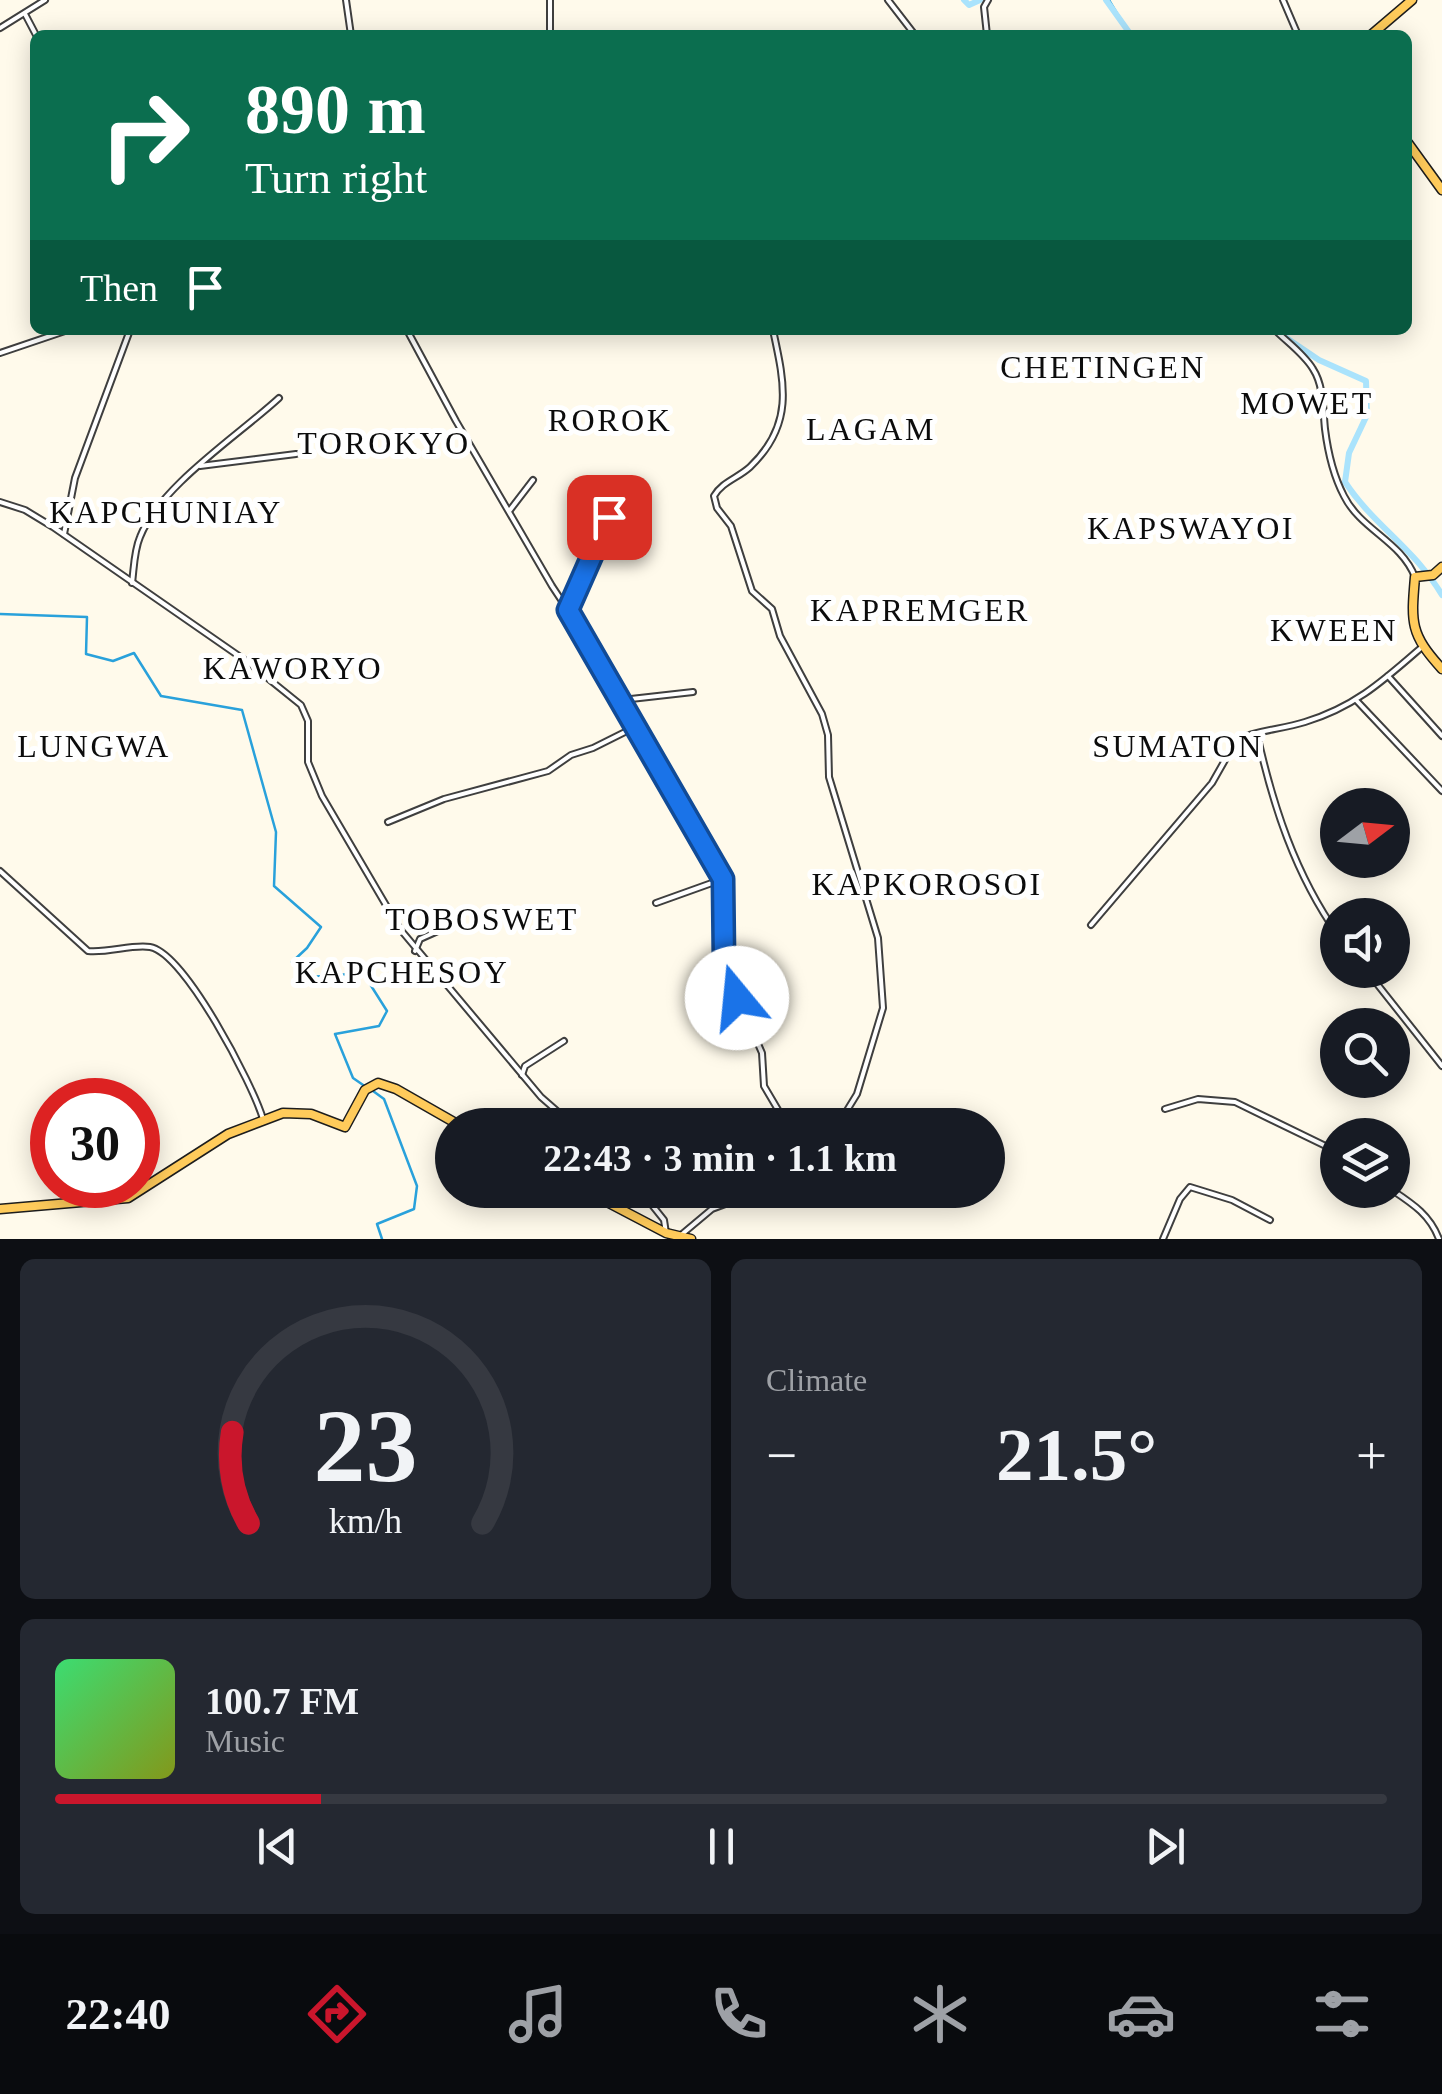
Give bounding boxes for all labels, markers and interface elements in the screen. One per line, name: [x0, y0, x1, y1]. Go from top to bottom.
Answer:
icon: right: [80, 70, 210, 200]
text: 890 m: [245, 71, 426, 148]
text: Turn right: [245, 153, 427, 203]
icon: arrive: [178, 260, 233, 315]
text: Then: [80, 267, 158, 309]
district label: CHETINGEN: [1000, 349, 1206, 385]
district label: MOWET: [1240, 385, 1374, 421]
district label: ROROK: [548, 402, 672, 438]
district label: LAGAM: [806, 411, 936, 447]
district label: TOROKYO: [297, 425, 471, 461]
pin: [567, 475, 652, 560]
icon: arrive: [582, 490, 637, 545]
district label: KAPCHUNIAY: [49, 494, 283, 530]
district label: KAPSWAYOI: [1087, 510, 1295, 546]
district label: KAPREMGER: [810, 592, 1030, 628]
district label: KWEEN: [1270, 612, 1398, 648]
district label: KAWORYO: [203, 650, 383, 686]
district label: LUNGWA: [17, 728, 171, 764]
district label: SUMATON: [1092, 728, 1264, 764]
north arrow: [1320, 788, 1410, 878]
map controls: [1320, 788, 1410, 1208]
district label: KAPKOROSOI: [811, 866, 1043, 902]
button: sound: [1320, 898, 1410, 988]
district label: TOBOSWET: [385, 901, 579, 937]
position arrow: [685, 946, 789, 1050]
district label: KAPCHESOY: [295, 954, 509, 990]
button: search: [1320, 1008, 1410, 1098]
speed limit sign: 30: [30, 1078, 160, 1208]
button: layers: [1320, 1118, 1410, 1208]
text: 22:43 · 3 min · 1.1 km: [543, 1137, 897, 1179]
text: Climate: [766, 1362, 867, 1398]
text: 23: [314, 1388, 418, 1503]
text: 21.5°: [996, 1413, 1157, 1496]
text: −: [766, 1425, 797, 1486]
text: +: [1356, 1425, 1387, 1486]
text: km/h: [329, 1501, 402, 1541]
text: 100.7 FM: [205, 1680, 359, 1722]
text: Music: [205, 1723, 285, 1759]
icon: previous: [250, 1819, 305, 1874]
icon: pause: [694, 1819, 749, 1874]
icon: next: [1138, 1819, 1193, 1874]
icon: directions: [302, 1979, 372, 2049]
icon: music: [503, 1979, 573, 2049]
icon: phone: [704, 1979, 774, 2049]
icon: climate: [905, 1979, 975, 2049]
icon: car: [1106, 1979, 1176, 2049]
icon: filters: [1307, 1979, 1377, 2049]
text: 22:40: [66, 1989, 171, 2039]

